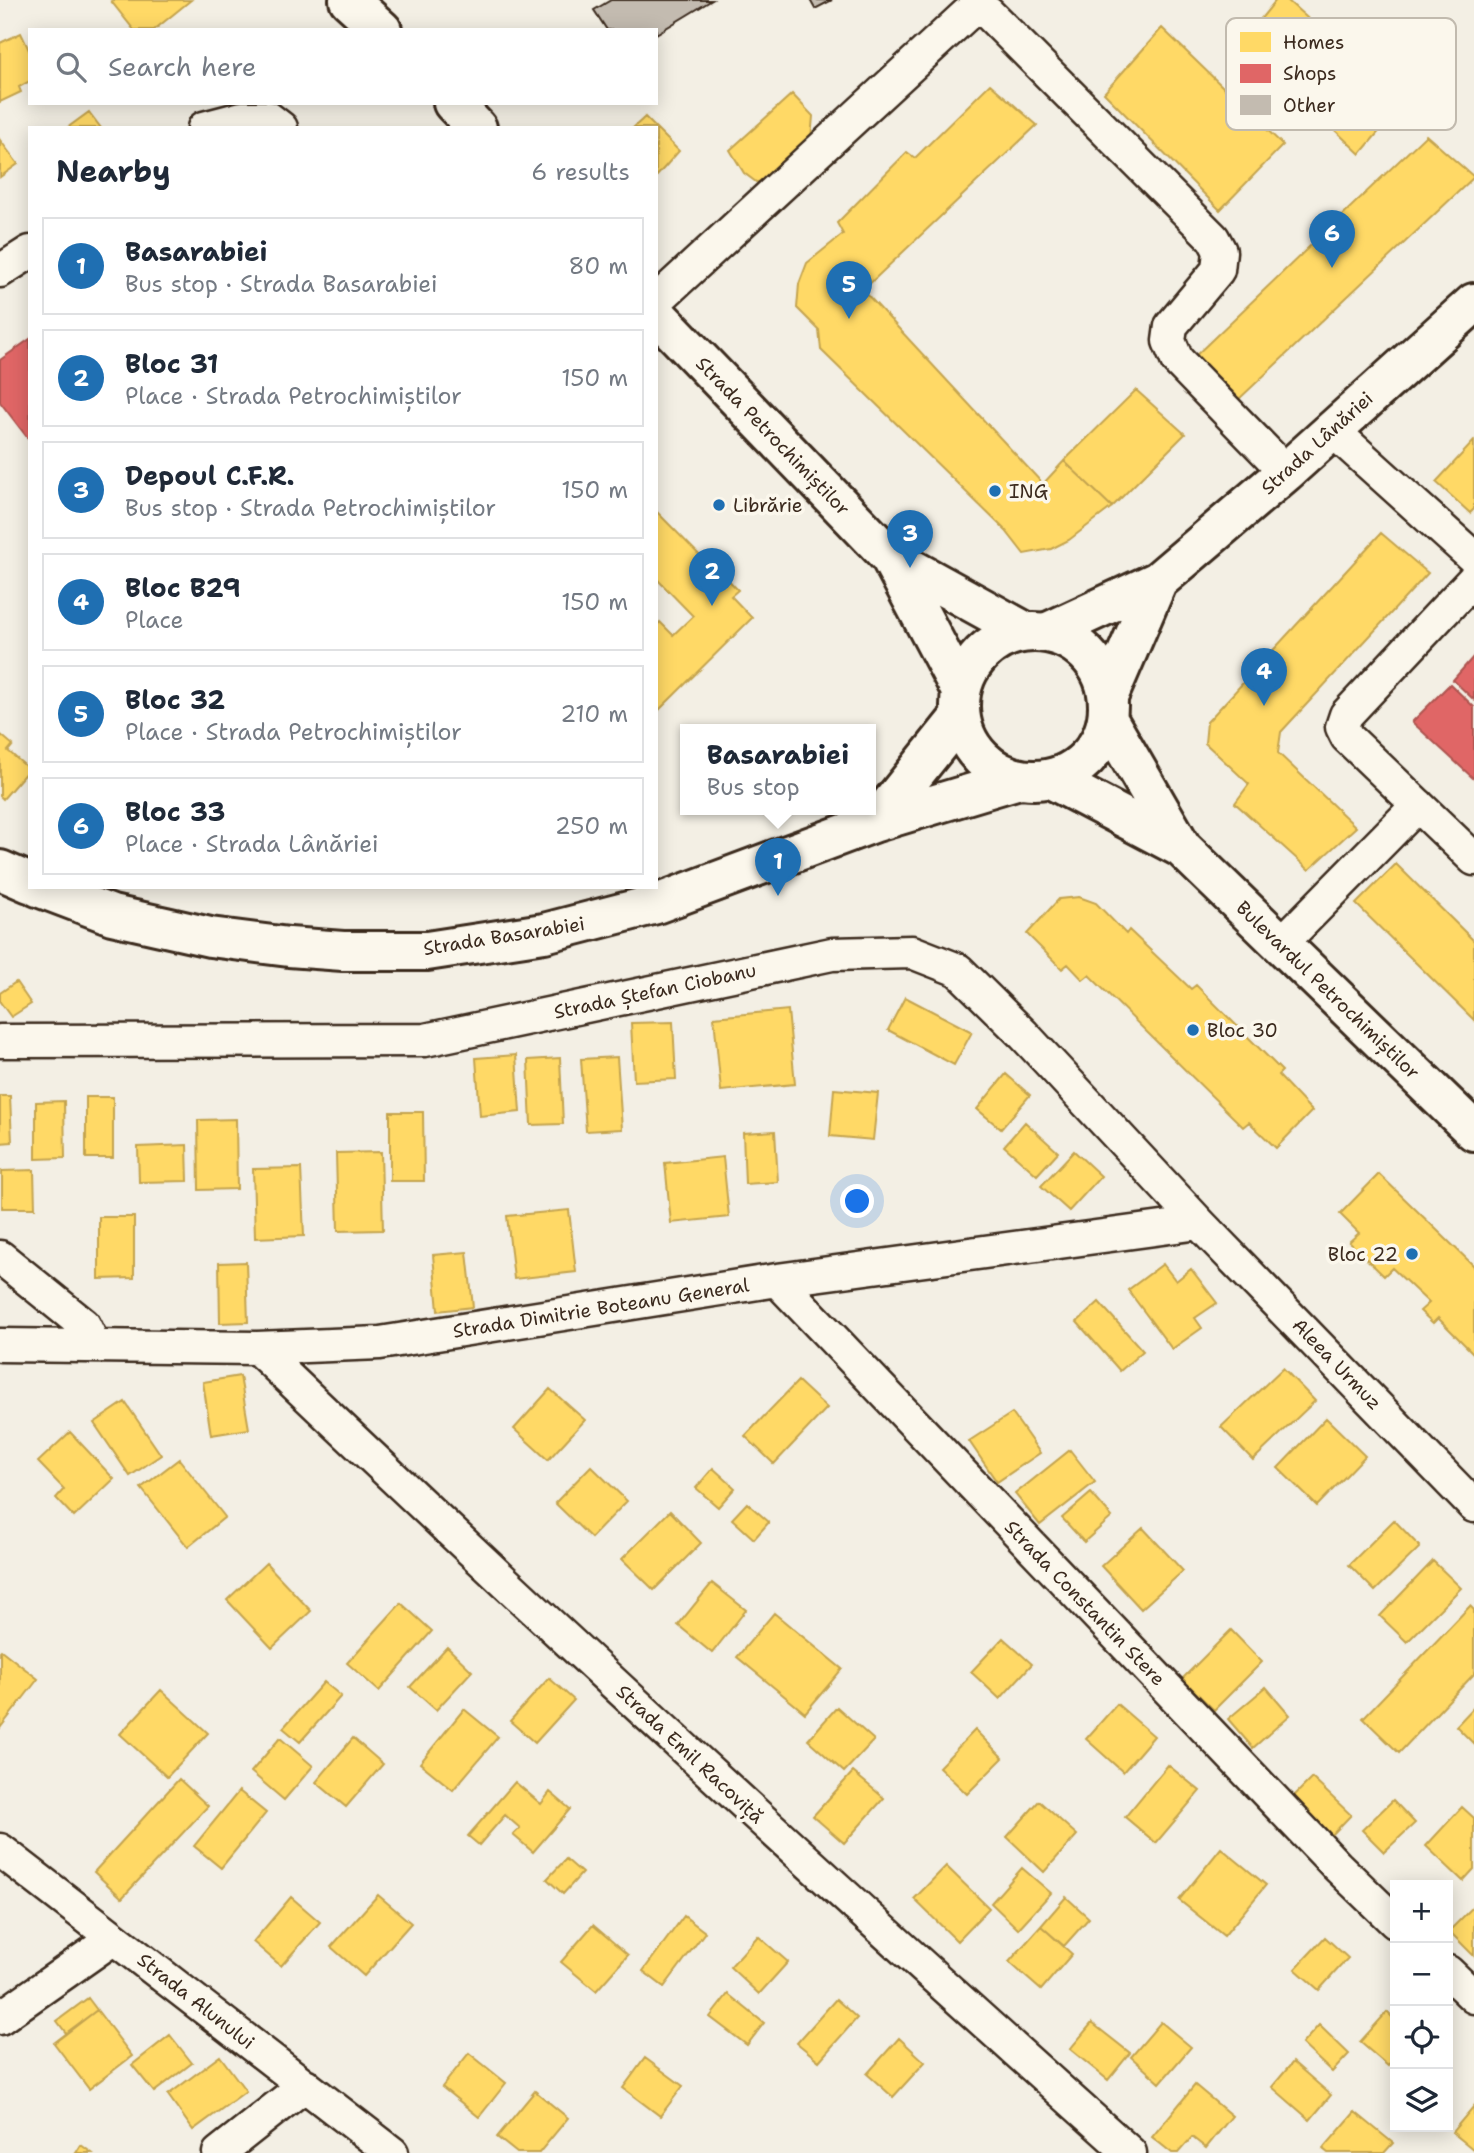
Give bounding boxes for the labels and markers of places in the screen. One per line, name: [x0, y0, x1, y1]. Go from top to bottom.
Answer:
pin: 6: [1309, 210, 1355, 268]
pin: 5: [826, 261, 872, 319]
place label: ING: [1009, 479, 1048, 504]
marker: ING: [987, 483, 1003, 499]
place label: Librărie: [733, 493, 803, 518]
marker: Librărie: [711, 497, 727, 513]
pin: 3: [887, 510, 933, 568]
pin: 2: [689, 548, 735, 606]
pin: 4: [1241, 648, 1287, 706]
pin: 1: [755, 838, 801, 896]
place label: Bloc 30: [1207, 1018, 1278, 1043]
marker: Bloc 30: [1185, 1022, 1201, 1038]
place label: Bloc 22: [1328, 1242, 1398, 1267]
marker: Bloc 22: [1404, 1246, 1420, 1262]

